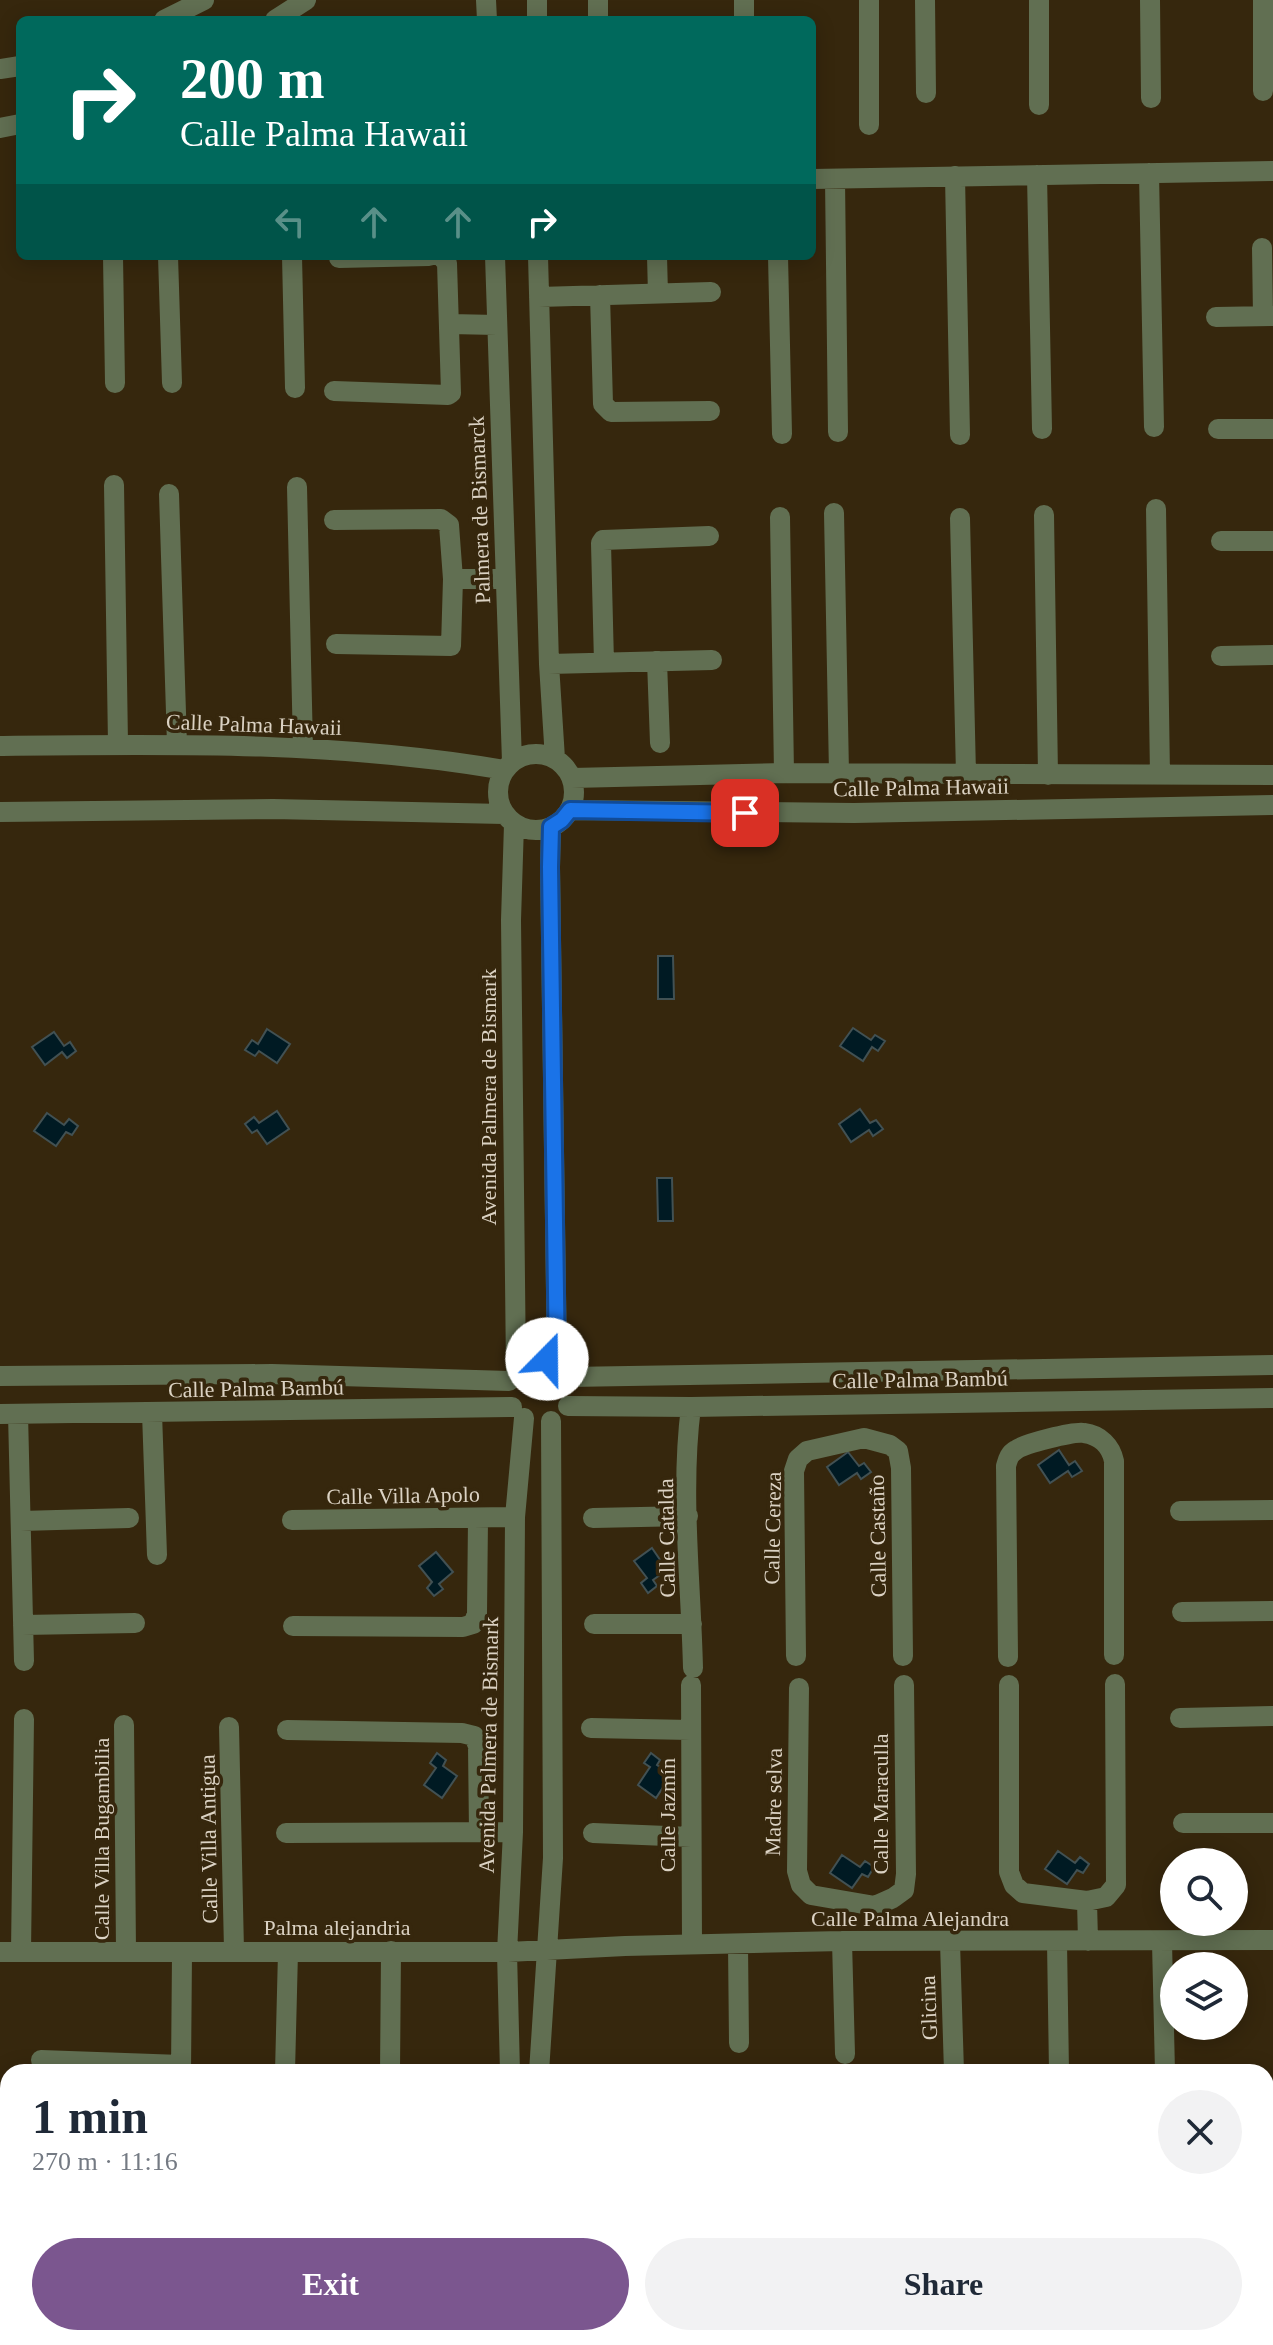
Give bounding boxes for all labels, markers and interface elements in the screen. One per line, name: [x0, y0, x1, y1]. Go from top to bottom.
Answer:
icon: right: [48, 48, 152, 152]
text: 200 m: [180, 48, 325, 110]
text: Calle Palma Hawaii: [180, 114, 468, 154]
icon: left: [268, 200, 312, 244]
icon: ahead: [352, 200, 396, 244]
icon: ahead: [436, 200, 480, 244]
icon: right: [520, 200, 564, 244]
street label: Palmera de Bismarck: [464, 416, 495, 604]
street label: Calle Palma Hawaii: [166, 709, 342, 740]
street label: Calle Palma Hawaii: [833, 773, 1009, 802]
pin: [711, 779, 779, 847]
icon: arrive: [723, 791, 767, 835]
street label: Avenida Palmera de Bismark: [476, 969, 501, 1225]
position arrow: [505, 1317, 589, 1401]
street label: Calle Palma Bambú: [832, 1365, 1008, 1394]
street label: Calle Palma Bambú: [168, 1374, 344, 1403]
street label: Calle Cereza: [759, 1471, 786, 1585]
street label: Calle Castaño: [864, 1474, 891, 1598]
street label: Calle Catalda: [653, 1478, 680, 1598]
street label: Calle Villa Apolo: [326, 1482, 480, 1509]
street label: Avenida Palmera de Bismark: [474, 1616, 503, 1874]
street label: Calle Maraculla: [868, 1733, 893, 1875]
street label: Calle Villa Bugambilia: [89, 1738, 114, 1940]
street label: Madre selva: [760, 1748, 787, 1856]
street label: Calle Villa Antigua: [195, 1754, 222, 1924]
street label: Calle Jazmín: [655, 1758, 680, 1872]
map controls: [1160, 1848, 1248, 2040]
button: search: [1160, 1848, 1248, 1936]
street label: Calle Palma Alejandra: [811, 1906, 1009, 1931]
street label: Palma alejandria: [263, 1915, 411, 1940]
button: layers: [1160, 1952, 1248, 2040]
street label: Glicina: [915, 1975, 942, 2041]
text: 1 min: [32, 2090, 148, 2143]
button: close: [1158, 2090, 1242, 2174]
text: 270 m · 11:16: [32, 2147, 178, 2176]
button: Exit: [32, 2238, 629, 2330]
button: Share: [645, 2238, 1242, 2330]

